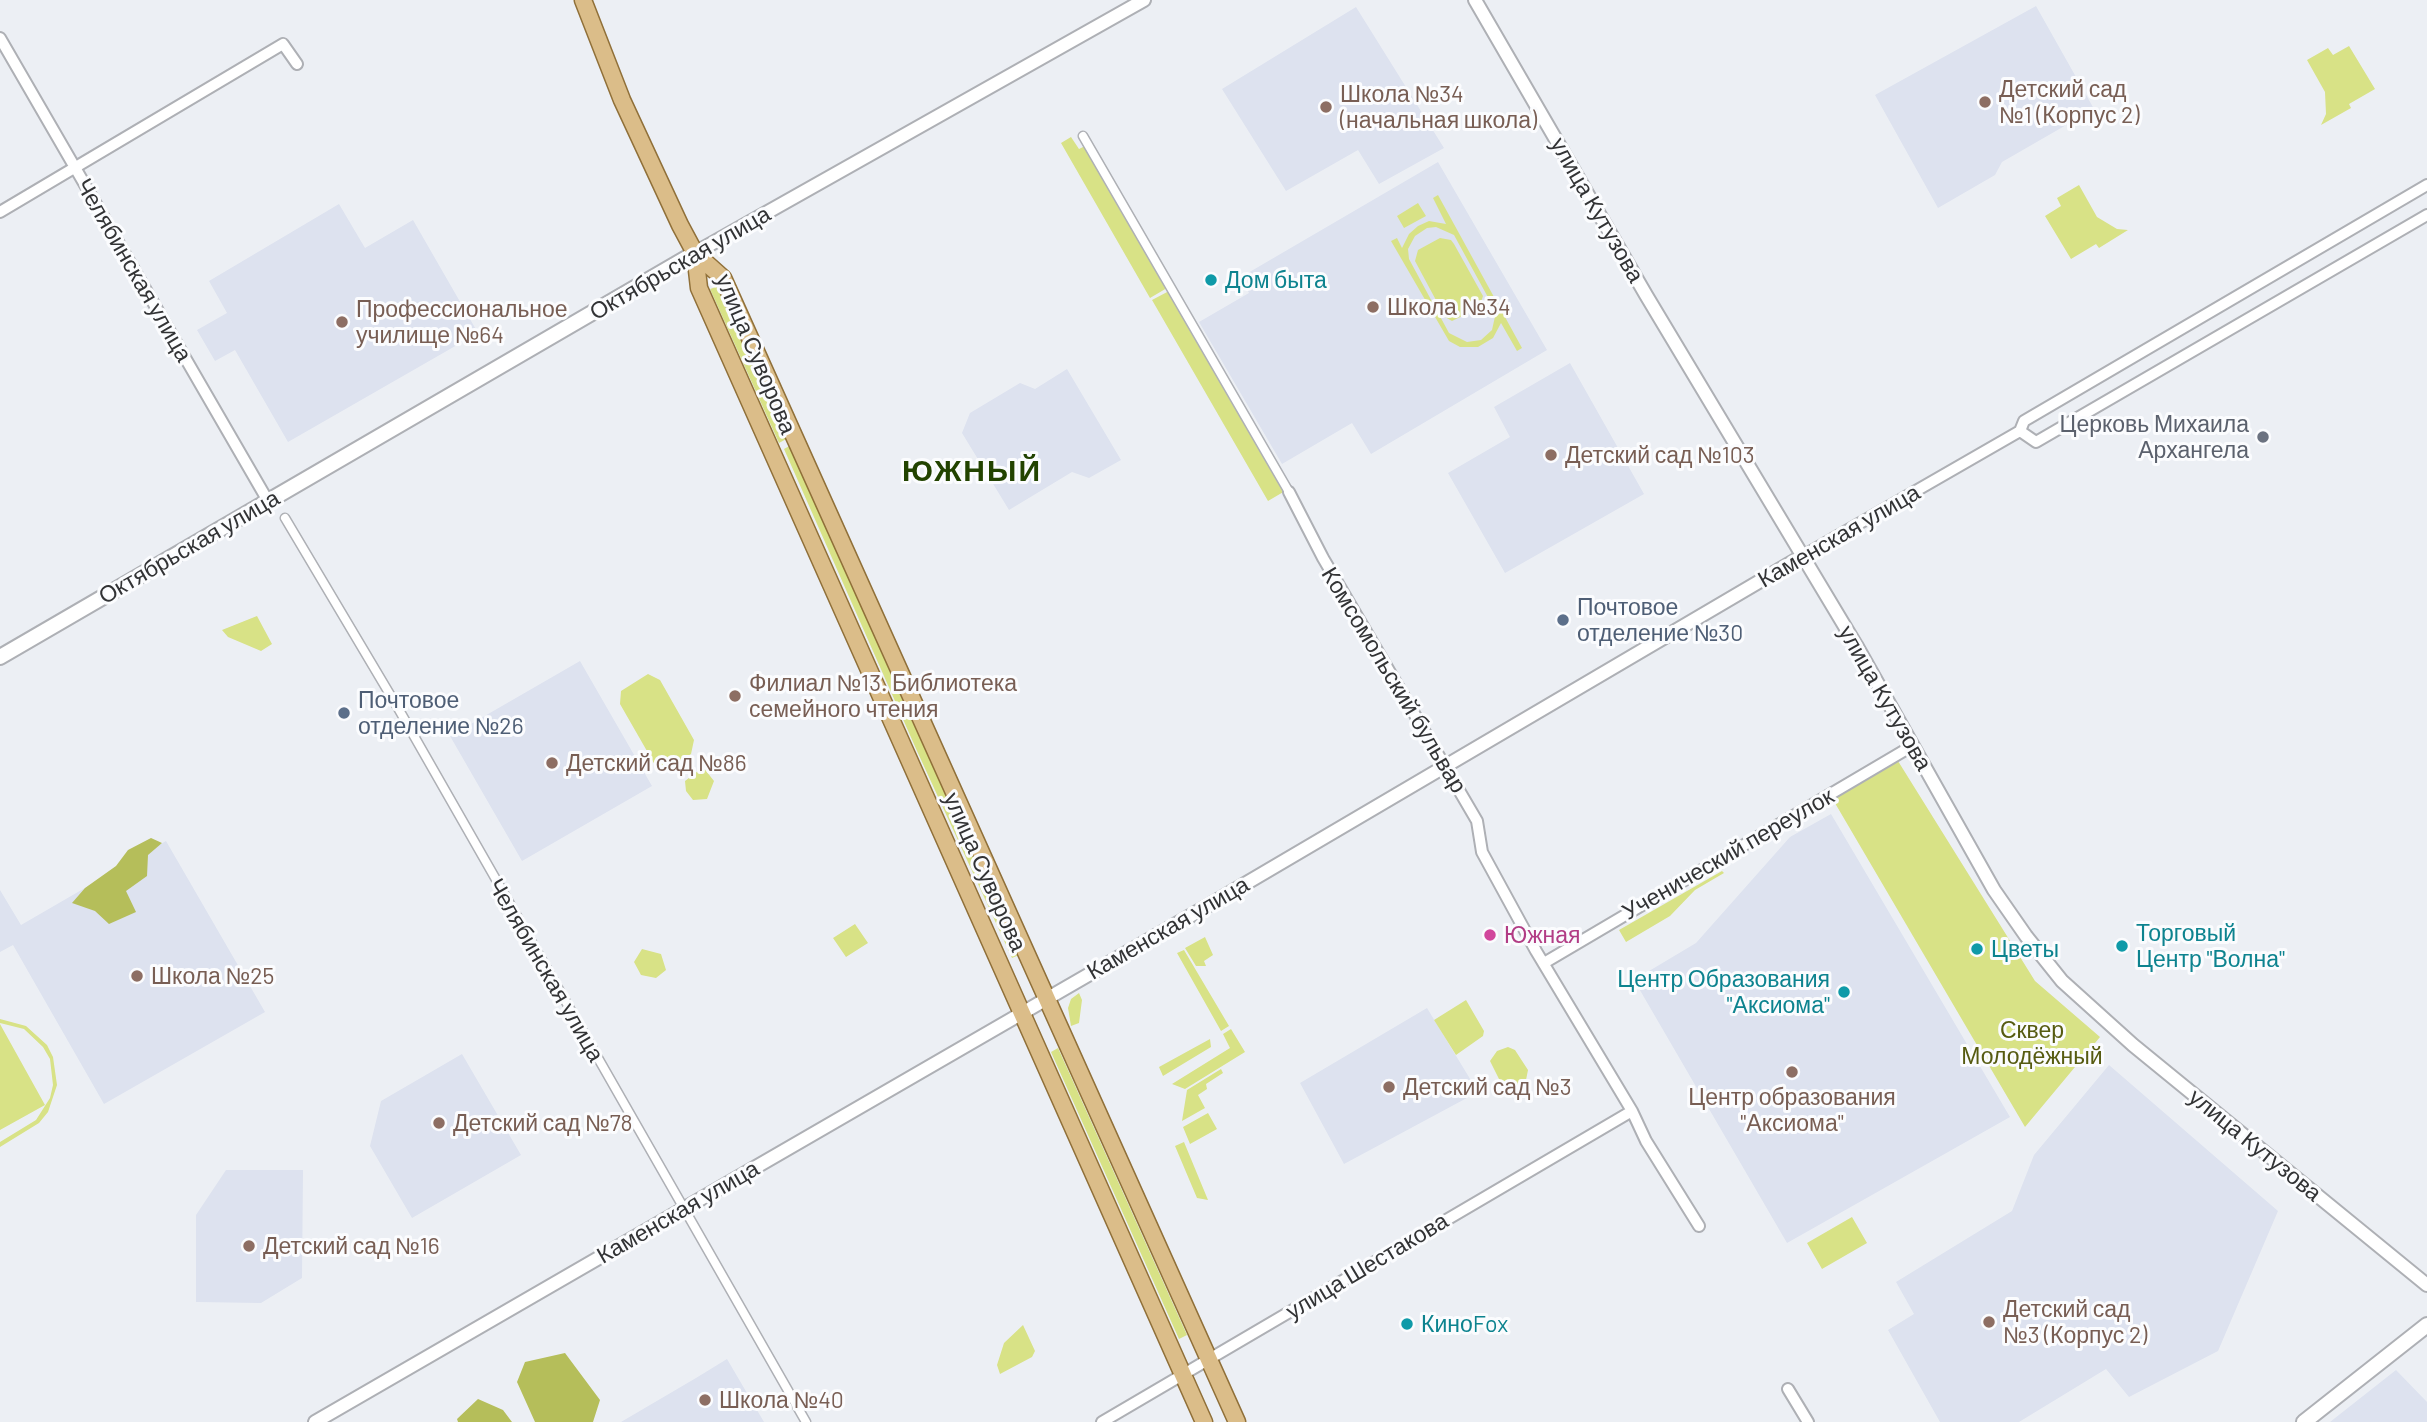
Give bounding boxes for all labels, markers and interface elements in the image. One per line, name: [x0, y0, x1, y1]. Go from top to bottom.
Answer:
place label: Детский сад №1 (Корпус 2): [1999, 75, 2139, 129]
place label: Школа №34 (начальная школа): [1340, 80, 1537, 134]
marker: Детский сад №1 (Корпус 2): [1977, 94, 1993, 110]
marker: Школа №34 (начальная школа): [1318, 99, 1334, 115]
street label: улица Кутузова: [1544, 133, 1650, 287]
street label: Челябинская улица: [70, 173, 198, 367]
street label: Октябрьская улица: [585, 200, 775, 326]
place label: Дом быта: [1225, 266, 1327, 294]
street label: улица Суворова: [710, 270, 802, 438]
marker: Дом быта: [1203, 272, 1219, 288]
place label: Школа №34: [1387, 293, 1511, 321]
place label: Профессиональное училище №64: [356, 295, 568, 349]
marker: Школа №34: [1365, 299, 1381, 315]
marker: Профессиональное училище №64: [334, 314, 350, 330]
place label: Церковь Михаила Архангела: [2059, 410, 2249, 464]
marker: Церковь Михаила Архангела: [2255, 429, 2271, 445]
place label: Детский сад №103: [1565, 441, 1755, 469]
marker: Детский сад №103: [1543, 447, 1559, 463]
district label: ЮЖНЫЙ: [903, 453, 1041, 489]
street label: Каменская улица: [1753, 478, 1925, 594]
street label: Октябрьская улица: [94, 484, 284, 610]
street label: Комсомольский бульвар: [1316, 562, 1472, 798]
place label: Почтовое отделение №30: [1577, 593, 1743, 647]
marker: Почтовое отделение №30: [1555, 612, 1571, 628]
street label: улица Кутузова: [1832, 621, 1938, 775]
place label: Филиал №13. Библиотека семейного чтения: [749, 669, 1017, 723]
place label: Почтовое отделение №26: [358, 686, 524, 740]
marker: Филиал №13. Библиотека семейного чтения: [727, 688, 743, 704]
marker: Почтовое отделение №26: [336, 705, 352, 721]
place label: Детский сад №86: [566, 749, 747, 777]
marker: Детский сад №86: [544, 755, 560, 771]
street label: Ученический переулок: [1617, 782, 1839, 926]
street label: улица Суворова: [938, 788, 1032, 956]
street label: Каменская улица: [1082, 870, 1254, 986]
street label: Челябинская улица: [482, 873, 610, 1067]
place label: Торговый Центр "Волна": [2136, 919, 2285, 973]
place label: Южная: [1504, 921, 1581, 949]
marker: Южная: [1482, 927, 1498, 943]
place label: Цветы: [1991, 935, 2059, 963]
marker: Торговый Центр "Волна": [2114, 938, 2130, 954]
marker: Цветы: [1969, 941, 1985, 957]
place label: Школа №25: [151, 962, 274, 990]
place label: Центр Образования "Аксиома": [1617, 965, 1830, 1019]
marker: Школа №25: [129, 968, 145, 984]
marker: Центр Образования "Аксиома": [1836, 984, 1852, 1000]
park label: Сквер Молодёжный: [1961, 1016, 2103, 1070]
marker: Центр образования "Аксиома": [1784, 1064, 1800, 1080]
place label: Детский сад №3: [1403, 1073, 1572, 1101]
marker: Детский сад №3: [1381, 1079, 1397, 1095]
place label: Центр образования "Аксиома": [1688, 1083, 1896, 1137]
street label: улица Кутузова: [2183, 1083, 2327, 1207]
place label: Детский сад №78: [453, 1109, 633, 1137]
marker: Детский сад №78: [431, 1115, 447, 1131]
street label: Каменская улица: [592, 1154, 764, 1270]
street label: улица Шестакова: [1281, 1207, 1453, 1325]
place label: Детский сад №16: [263, 1232, 440, 1260]
marker: Детский сад №16: [241, 1238, 257, 1254]
place label: Детский сад №3 (Корпус 2): [2003, 1295, 2147, 1349]
place label: КиноFox: [1421, 1310, 1508, 1338]
marker: Детский сад №3 (Корпус 2): [1981, 1314, 1997, 1330]
marker: КиноFox: [1399, 1316, 1415, 1332]
place label: Школа №40: [719, 1386, 844, 1414]
marker: Школа №40: [697, 1392, 713, 1408]

